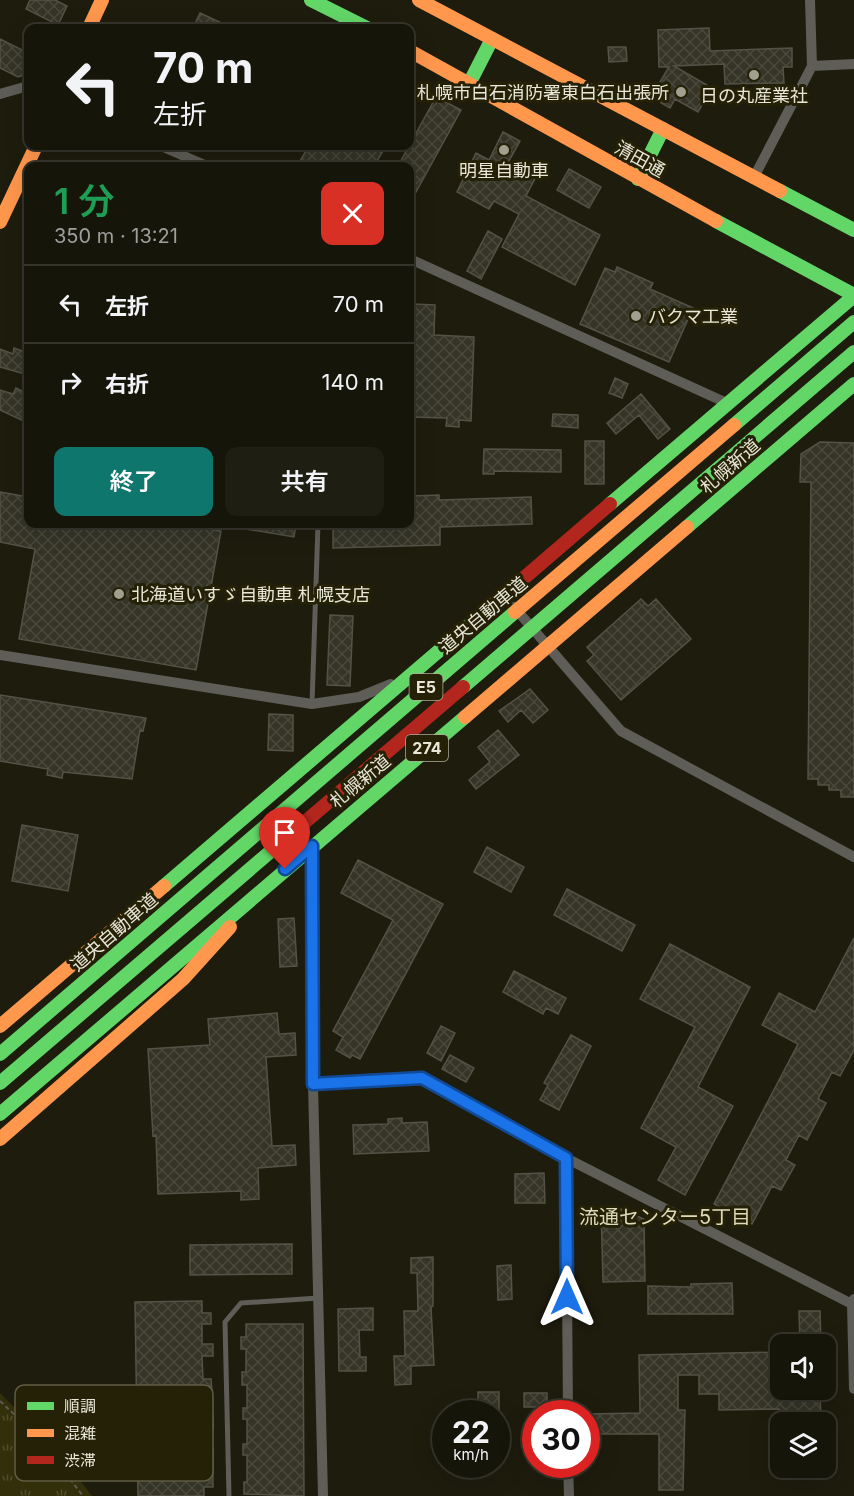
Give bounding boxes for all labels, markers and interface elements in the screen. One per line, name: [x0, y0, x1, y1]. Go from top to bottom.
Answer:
text: 70 m: [153, 42, 253, 93]
icon: left: [54, 48, 132, 126]
marker: 日の丸産業社: [747, 68, 761, 82]
place label: 札幌市白石消防署東白石出張所: [417, 82, 669, 103]
marker: 札幌市白石消防署東白石出張所: [674, 85, 688, 99]
place label: 日の丸産業社: [700, 85, 808, 106]
text: 左折: [153, 98, 207, 131]
street label: 清田通: [611, 137, 669, 181]
marker: 明星自動車: [497, 143, 511, 157]
place label: 明星自動車: [459, 160, 549, 181]
text: 1 分: [54, 179, 114, 223]
button: close: [321, 182, 384, 245]
text: 350 m · 13:21: [54, 224, 178, 248]
icon: left: [54, 288, 87, 321]
text: 70 m: [333, 291, 384, 317]
text: 左折: [105, 293, 149, 319]
place label: バクマ工業: [648, 306, 738, 327]
marker: バクマ工業: [629, 309, 643, 323]
icon: right: [54, 366, 87, 399]
text: 140 m: [322, 369, 384, 395]
text: 右折: [105, 371, 149, 397]
street label: 札幌新道: [696, 434, 764, 498]
button: 終了: [54, 447, 213, 516]
button: 共有: [225, 447, 384, 516]
street label: 道央自動車道: [435, 572, 531, 658]
place label: 北海道いすゞ自動車 札幌支店: [131, 584, 370, 605]
marker: 北海道いすゞ自動車 札幌支店: [112, 587, 126, 601]
road number: E5: [410, 674, 442, 700]
road number: 274: [406, 735, 448, 761]
street label: 札幌新道: [326, 750, 394, 812]
pin: [259, 807, 310, 869]
icon: arrive: [268, 816, 301, 849]
street label: 道央自動車道: [66, 889, 162, 975]
district label: 流通センター5丁目: [579, 1205, 751, 1229]
position arrow: [535, 1265, 599, 1329]
map controls: [770, 1334, 836, 1478]
button: sound: [770, 1334, 836, 1400]
legend: [15, 1385, 213, 1481]
text: 順調: [64, 1396, 96, 1416]
speed limit sign: 30: [522, 1400, 600, 1478]
button: layers: [770, 1412, 836, 1478]
text: 22: [452, 1414, 490, 1450]
text: 混雑: [64, 1423, 96, 1443]
text: km/h: [453, 1445, 489, 1464]
text: 渋滞: [64, 1450, 96, 1470]

